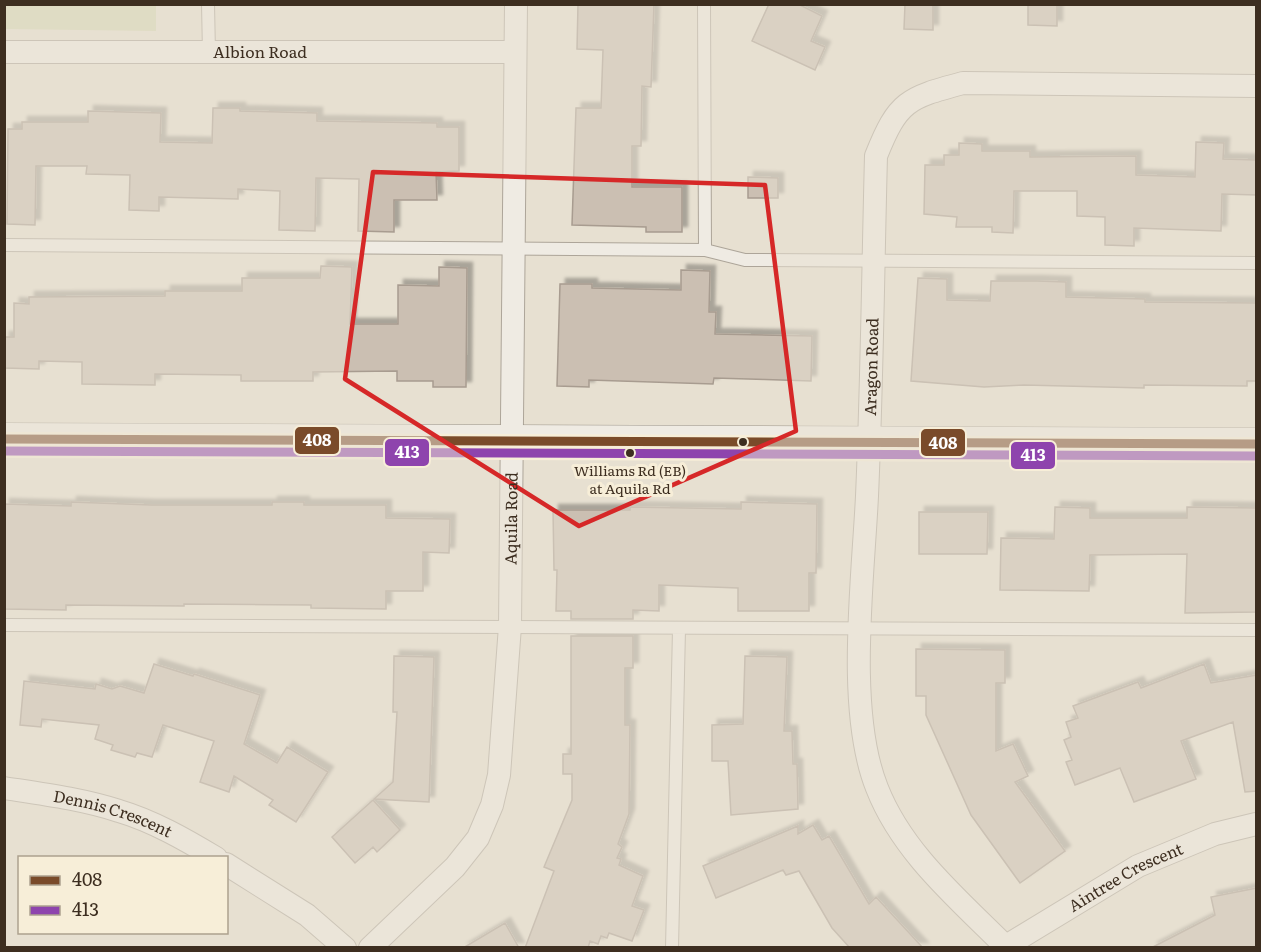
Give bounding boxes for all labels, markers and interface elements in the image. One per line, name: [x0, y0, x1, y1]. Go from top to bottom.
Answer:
street label: Albion Road: [213, 39, 307, 63]
street label: Aragon Road: [857, 317, 883, 416]
line badge: 408: [294, 426, 340, 455]
text: 408: [303, 427, 332, 451]
line badge: 408: [920, 428, 966, 457]
text: 408: [929, 430, 958, 454]
unlabelled marker: [737, 436, 749, 448]
line badge: 413: [384, 438, 430, 467]
text: 413: [394, 439, 420, 463]
line badge: 413: [1010, 441, 1056, 470]
text: 413: [1020, 442, 1046, 466]
marker: Williams Rd (EB) at Aquila Rd: [624, 447, 636, 459]
place label: Williams Rd (EB) at Aquila Rd: [574, 460, 686, 498]
street label: Aquila Road: [498, 472, 522, 565]
street label: Dennis Crescent: [52, 783, 177, 843]
street label: Aintree Crescent: [1063, 836, 1187, 917]
legend: [18, 856, 228, 934]
text: 408: [72, 865, 102, 892]
text: 413: [72, 895, 99, 922]

